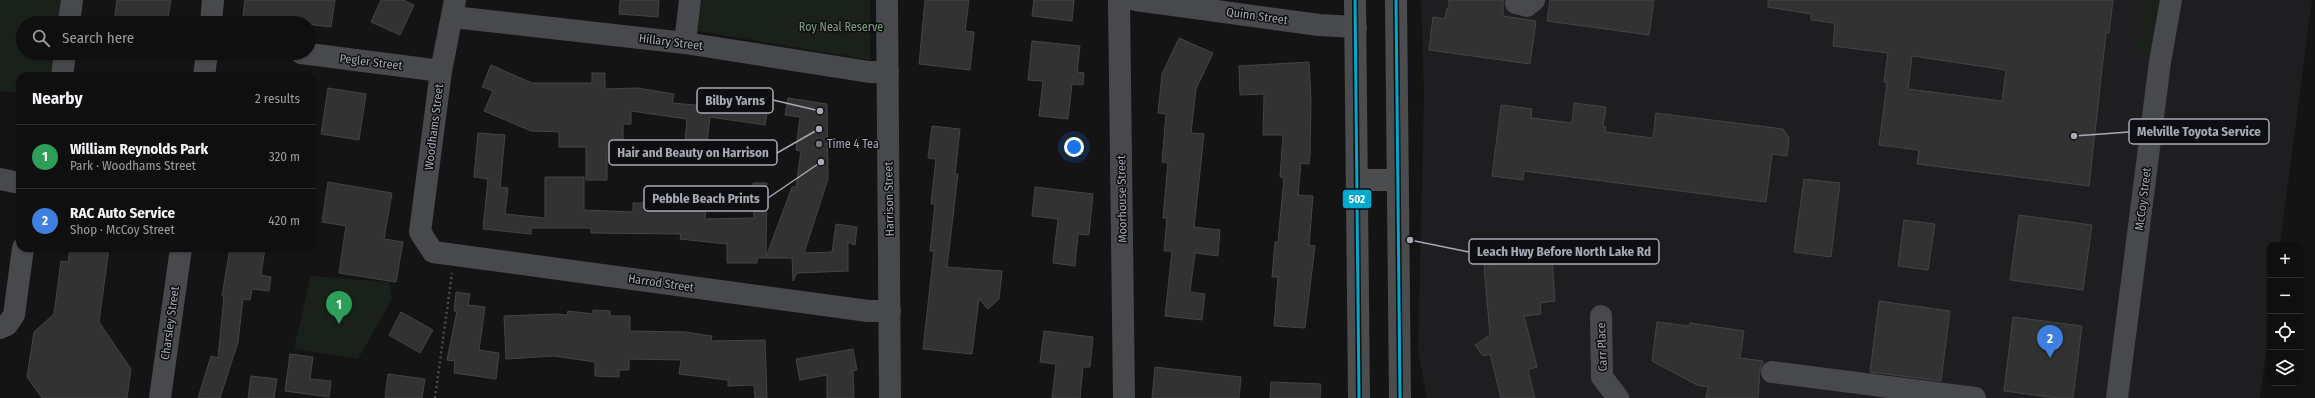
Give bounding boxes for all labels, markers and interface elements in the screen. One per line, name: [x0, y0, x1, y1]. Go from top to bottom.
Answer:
street label: Quinn Street: [1225, 5, 1289, 27]
search box: [16, 16, 316, 60]
park label: Roy Neal Reserve: [799, 20, 883, 34]
icon: search: [30, 27, 52, 49]
text: Search here: [62, 29, 134, 47]
street label: Hillary Street: [638, 31, 704, 53]
street label: Pegler Street: [339, 51, 403, 73]
street label: Woodhams Street: [422, 83, 446, 171]
text: Nearby: [32, 88, 83, 109]
callout: Bilby Yarns: [697, 88, 773, 113]
text: 2 results: [255, 91, 300, 106]
text: Bilby Yarns: [705, 93, 765, 108]
callout: Melville Toyota Service: [2129, 119, 2269, 144]
text: Melville Toyota Service: [2137, 124, 2261, 139]
place label: Time 4 Tea: [827, 137, 879, 151]
your location: [1064, 137, 1084, 157]
marker: Time 4 Tea: [814, 139, 824, 149]
text: William Reynolds Park: [70, 140, 208, 158]
callout: Hair and Beauty on Harrison: [609, 140, 777, 165]
text: Hair and Beauty on Harrison: [617, 145, 769, 160]
text: 1: [42, 149, 48, 164]
text: 320 m: [269, 149, 300, 164]
street label: Moorhouse Street: [1114, 155, 1130, 243]
text: Park · Woodhams Street: [70, 158, 196, 173]
street label: Harrison Street: [881, 161, 897, 236]
street label: McCoy Street: [2132, 167, 2154, 231]
callout: Pebble Beach Prints: [644, 186, 768, 211]
line badge: 502: [1342, 189, 1372, 209]
text: Pebble Beach Prints: [652, 191, 760, 206]
text: 502: [1349, 193, 1365, 206]
text: RAC Auto Service: [70, 204, 175, 222]
text: 2: [42, 213, 48, 228]
text: 420 m: [268, 213, 300, 228]
text: Shop · McCoy Street: [70, 222, 175, 237]
callout: Leach Hwy Before North Lake Rd: [1469, 239, 1659, 264]
map controls: [2267, 242, 2303, 386]
button: +: [2267, 242, 2303, 278]
text: Leach Hwy Before North Lake Rd: [1477, 244, 1651, 259]
street label: Harrod Street: [627, 271, 695, 295]
button: −: [2267, 278, 2303, 314]
street label: Charsley Street: [158, 285, 182, 361]
pin: 1: [326, 291, 352, 324]
button: locate: [2267, 314, 2303, 350]
street label: Carr Place: [1594, 322, 1610, 372]
pin: 2: [2037, 325, 2063, 358]
button: layers: [2267, 350, 2303, 386]

